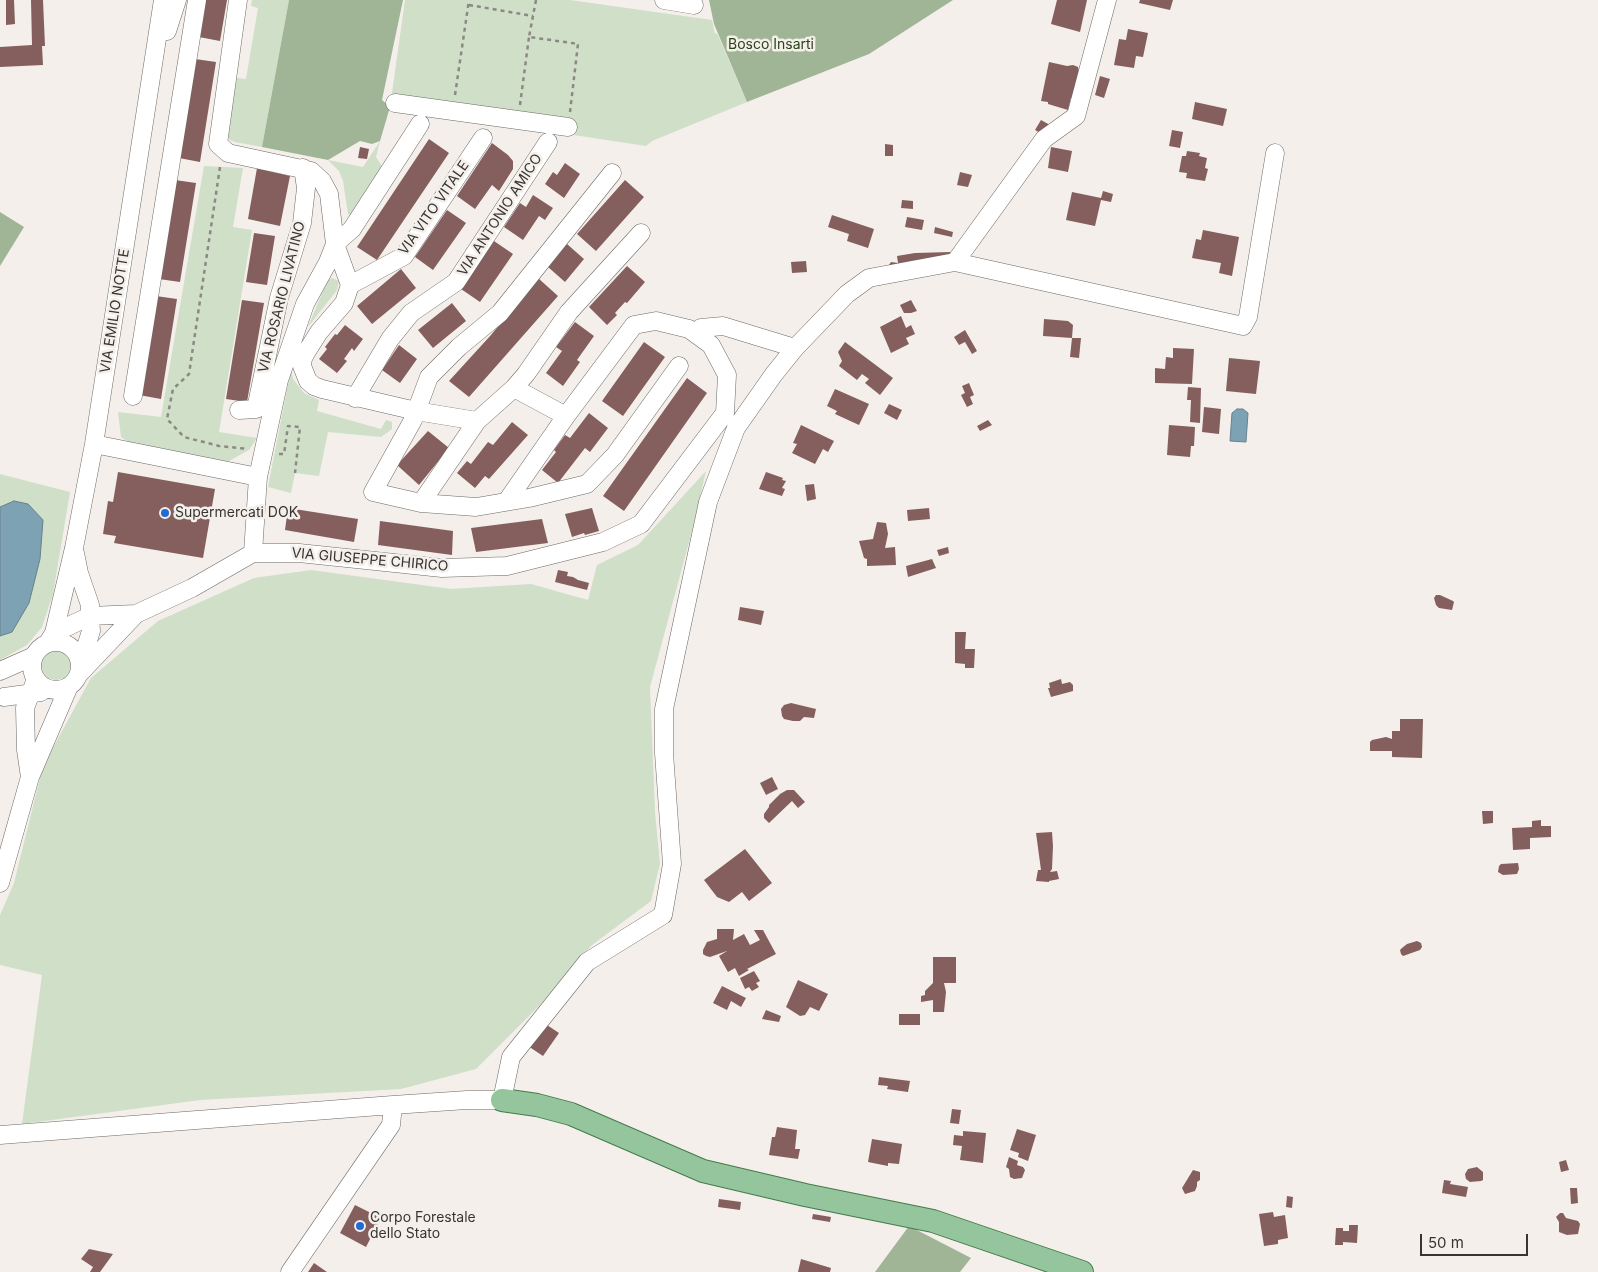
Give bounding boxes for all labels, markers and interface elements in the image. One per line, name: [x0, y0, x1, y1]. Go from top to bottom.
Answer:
park label: Bosco Insarti: [728, 37, 814, 53]
street label: VIA ANTONIO AMICO: [454, 151, 546, 279]
street label: VIA VITO VITALE: [395, 158, 473, 258]
street label: VIA ROSARIO LIVATINO: [255, 219, 309, 375]
street label: VIA EMILIO NOTTE: [97, 248, 133, 374]
place label: Supermercati DOK: [175, 505, 298, 521]
marker: Supermercati DOK: [159, 507, 171, 519]
street label: VIA GIUSEPPE CHIRICO: [291, 545, 449, 575]
place label: Corpo Forestale dello Stato: [370, 1210, 476, 1242]
marker: Corpo Forestale dello Stato: [354, 1220, 366, 1232]
scale bar: [1423, 1224, 1530, 1256]
text: 50 m: [1428, 1233, 1464, 1252]

